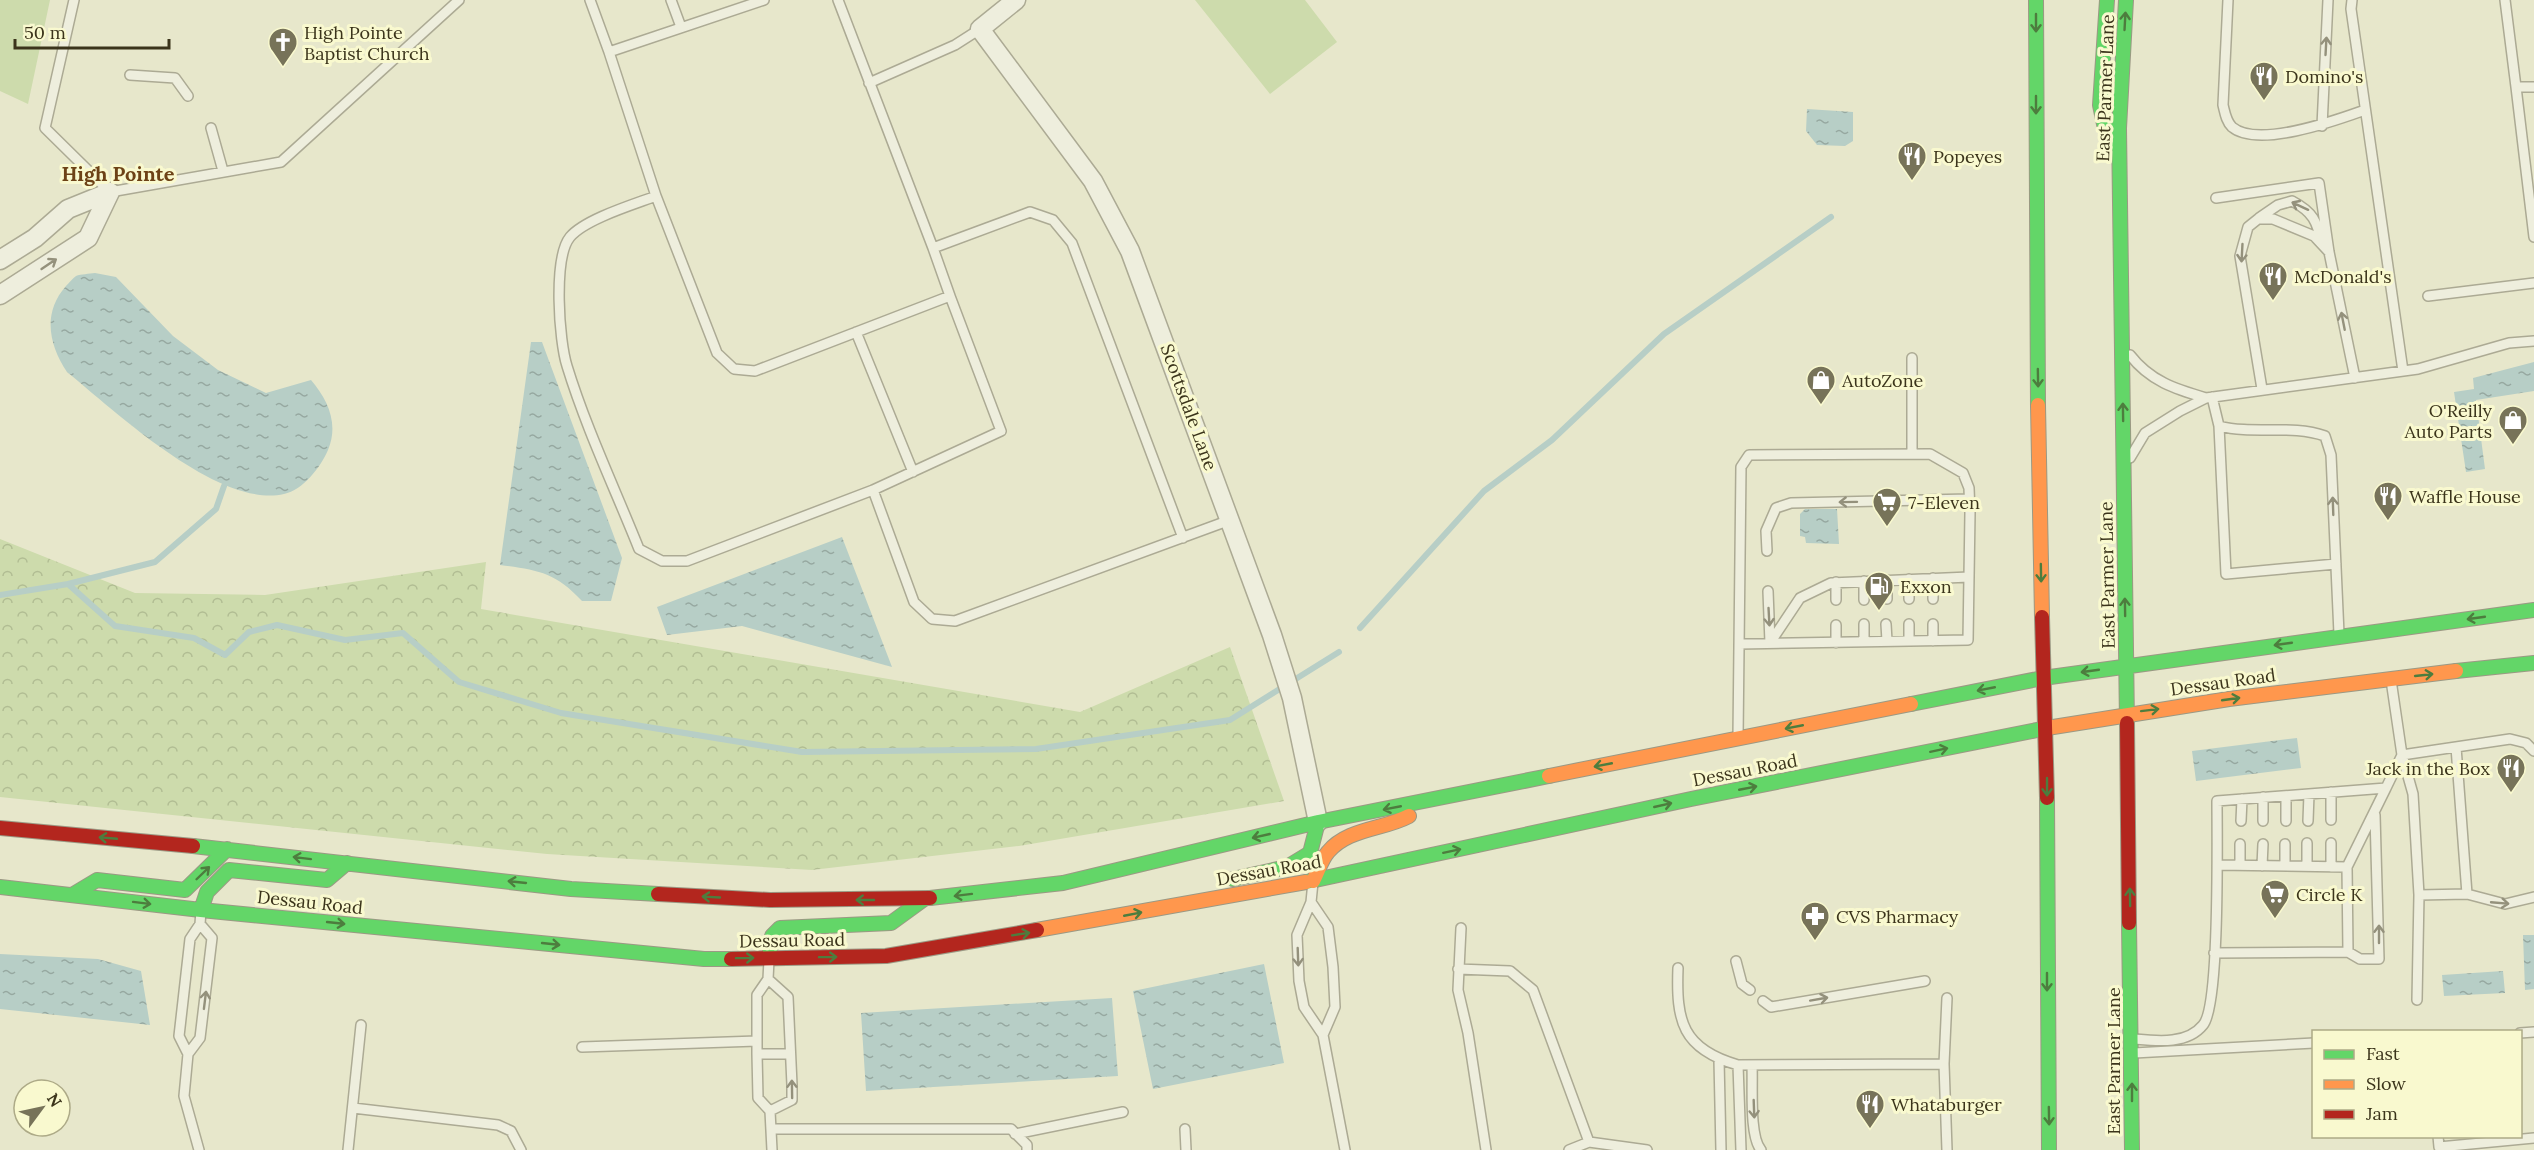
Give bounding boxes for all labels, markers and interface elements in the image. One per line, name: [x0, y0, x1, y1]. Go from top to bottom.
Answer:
scale bar: [15, 12, 170, 50]
one-way arrow: [2120, 12, 2131, 32]
one-way arrow: [2030, 13, 2042, 33]
street label: East Parmer Lane: [2091, 14, 2119, 162]
text: 50 m: [24, 21, 66, 44]
place label: High Pointe Baptist Church: [304, 21, 430, 65]
church icon: High Pointe Baptist Church: [267, 26, 299, 68]
one-way arrow: [2320, 37, 2331, 57]
restaurant icon: Domino's: [2248, 60, 2280, 102]
place label: Domino's: [2285, 65, 2363, 88]
one-way arrow: [2030, 94, 2042, 114]
restaurant icon: Popeyes: [1896, 140, 1928, 182]
place label: Popeyes: [1933, 145, 2002, 168]
district label: High Pointe: [61, 161, 175, 186]
one-way arrow: [2291, 200, 2309, 211]
one-way arrow: [2236, 243, 2247, 262]
one-way arrow: [40, 257, 57, 269]
restaurant icon: McDonald's: [2257, 260, 2289, 302]
place label: McDonald's: [2294, 265, 2392, 288]
one-way arrow: [2337, 311, 2348, 331]
street label: Scottsdale Lane: [1155, 341, 1223, 474]
shop icon: AutoZone: [1805, 364, 1837, 406]
one-way arrow: [2032, 368, 2043, 388]
place label: AutoZone: [1841, 369, 1924, 392]
place label: O'Reilly Auto Parts: [2403, 399, 2492, 443]
one-way arrow: [2117, 403, 2129, 423]
shop icon: O'Reilly Auto Parts: [2497, 404, 2529, 446]
restaurant icon: Waffle House: [2372, 480, 2404, 522]
place label: Waffle House: [2409, 485, 2521, 508]
supermarket icon: 7-Eleven: [1871, 486, 1903, 528]
place label: 7-Eleven: [1908, 491, 1980, 514]
one-way arrow: [1838, 496, 1858, 507]
one-way arrow: [2328, 496, 2339, 516]
street label: East Parmer Lane: [2094, 501, 2120, 649]
one-way arrow: [2035, 563, 2047, 583]
fuel station icon: Exxon: [1863, 570, 1895, 612]
place label: Exxon: [1900, 575, 1952, 598]
one-way arrow: [2120, 598, 2131, 618]
one-way arrow: [1764, 607, 1775, 627]
one-way arrow: [2467, 613, 2486, 624]
one-way arrow: [2273, 639, 2293, 650]
street label: Dessau Road: [2169, 663, 2277, 701]
one-way arrow: [2080, 665, 2100, 676]
one-way arrow: [2414, 669, 2433, 680]
one-way arrow: [1976, 684, 1996, 695]
one-way arrow: [2220, 694, 2240, 705]
one-way arrow: [2140, 704, 2160, 715]
one-way arrow: [1785, 722, 1805, 733]
one-way arrow: [1929, 744, 1949, 755]
street label: Dessau Road: [1691, 749, 1800, 791]
restaurant icon: Jack in the Box: [2495, 752, 2527, 794]
place label: Jack in the Box: [2365, 757, 2490, 780]
one-way arrow: [1594, 760, 1614, 771]
one-way arrow: [2041, 776, 2053, 796]
one-way arrow: [1738, 781, 1757, 793]
one-way arrow: [1654, 798, 1673, 810]
one-way arrow: [1382, 803, 1402, 814]
one-way arrow: [1252, 830, 1271, 842]
one-way arrow: [99, 832, 119, 843]
one-way arrow: [1442, 845, 1462, 856]
street label: Dessau Road: [1215, 849, 1324, 891]
one-way arrow: [293, 852, 313, 863]
one-way arrow: [195, 866, 210, 880]
one-way arrow: [508, 877, 527, 888]
supermarket icon: Circle K: [2259, 878, 2291, 920]
place label: Circle K: [2296, 883, 2363, 906]
street label: Dessau Road: [256, 885, 364, 919]
one-way arrow: [2124, 887, 2136, 907]
one-way arrow: [954, 889, 973, 900]
one-way arrow: [702, 891, 722, 902]
one-way arrow: [856, 894, 876, 906]
one-way arrow: [2490, 897, 2510, 908]
one-way arrow: [131, 898, 151, 909]
pharmacy icon: CVS Pharmacy: [1799, 900, 1831, 942]
place label: CVS Pharmacy: [1836, 905, 1959, 928]
one-way arrow: [1123, 907, 1142, 919]
one-way arrow: [325, 918, 345, 929]
one-way arrow: [2373, 924, 2385, 944]
street label: Dessau Road: [739, 928, 846, 952]
one-way arrow: [1011, 928, 1030, 939]
one-way arrow: [540, 939, 560, 950]
one-way arrow: [1292, 947, 1303, 967]
one-way arrow: [817, 951, 837, 963]
one-way arrow: [734, 953, 754, 964]
one-way arrow: [2041, 971, 2053, 991]
street label: East Parmer Lane: [2102, 987, 2125, 1135]
one-way arrow: [199, 991, 210, 1010]
one-way arrow: [1809, 993, 1829, 1004]
legend: [2312, 1030, 2522, 1138]
text: Fast: [2366, 1042, 2400, 1065]
text: Slow: [2366, 1072, 2406, 1095]
north arrow: [12, 1078, 72, 1138]
one-way arrow: [786, 1080, 797, 1100]
one-way arrow: [2126, 1082, 2137, 1102]
restaurant icon: Whataburger: [1854, 1088, 1886, 1130]
text: N: [43, 1089, 66, 1110]
place label: Whataburger: [1891, 1093, 2002, 1116]
one-way arrow: [1748, 1099, 1759, 1119]
text: Jam: [2365, 1102, 2398, 1125]
one-way arrow: [2043, 1106, 2055, 1126]

